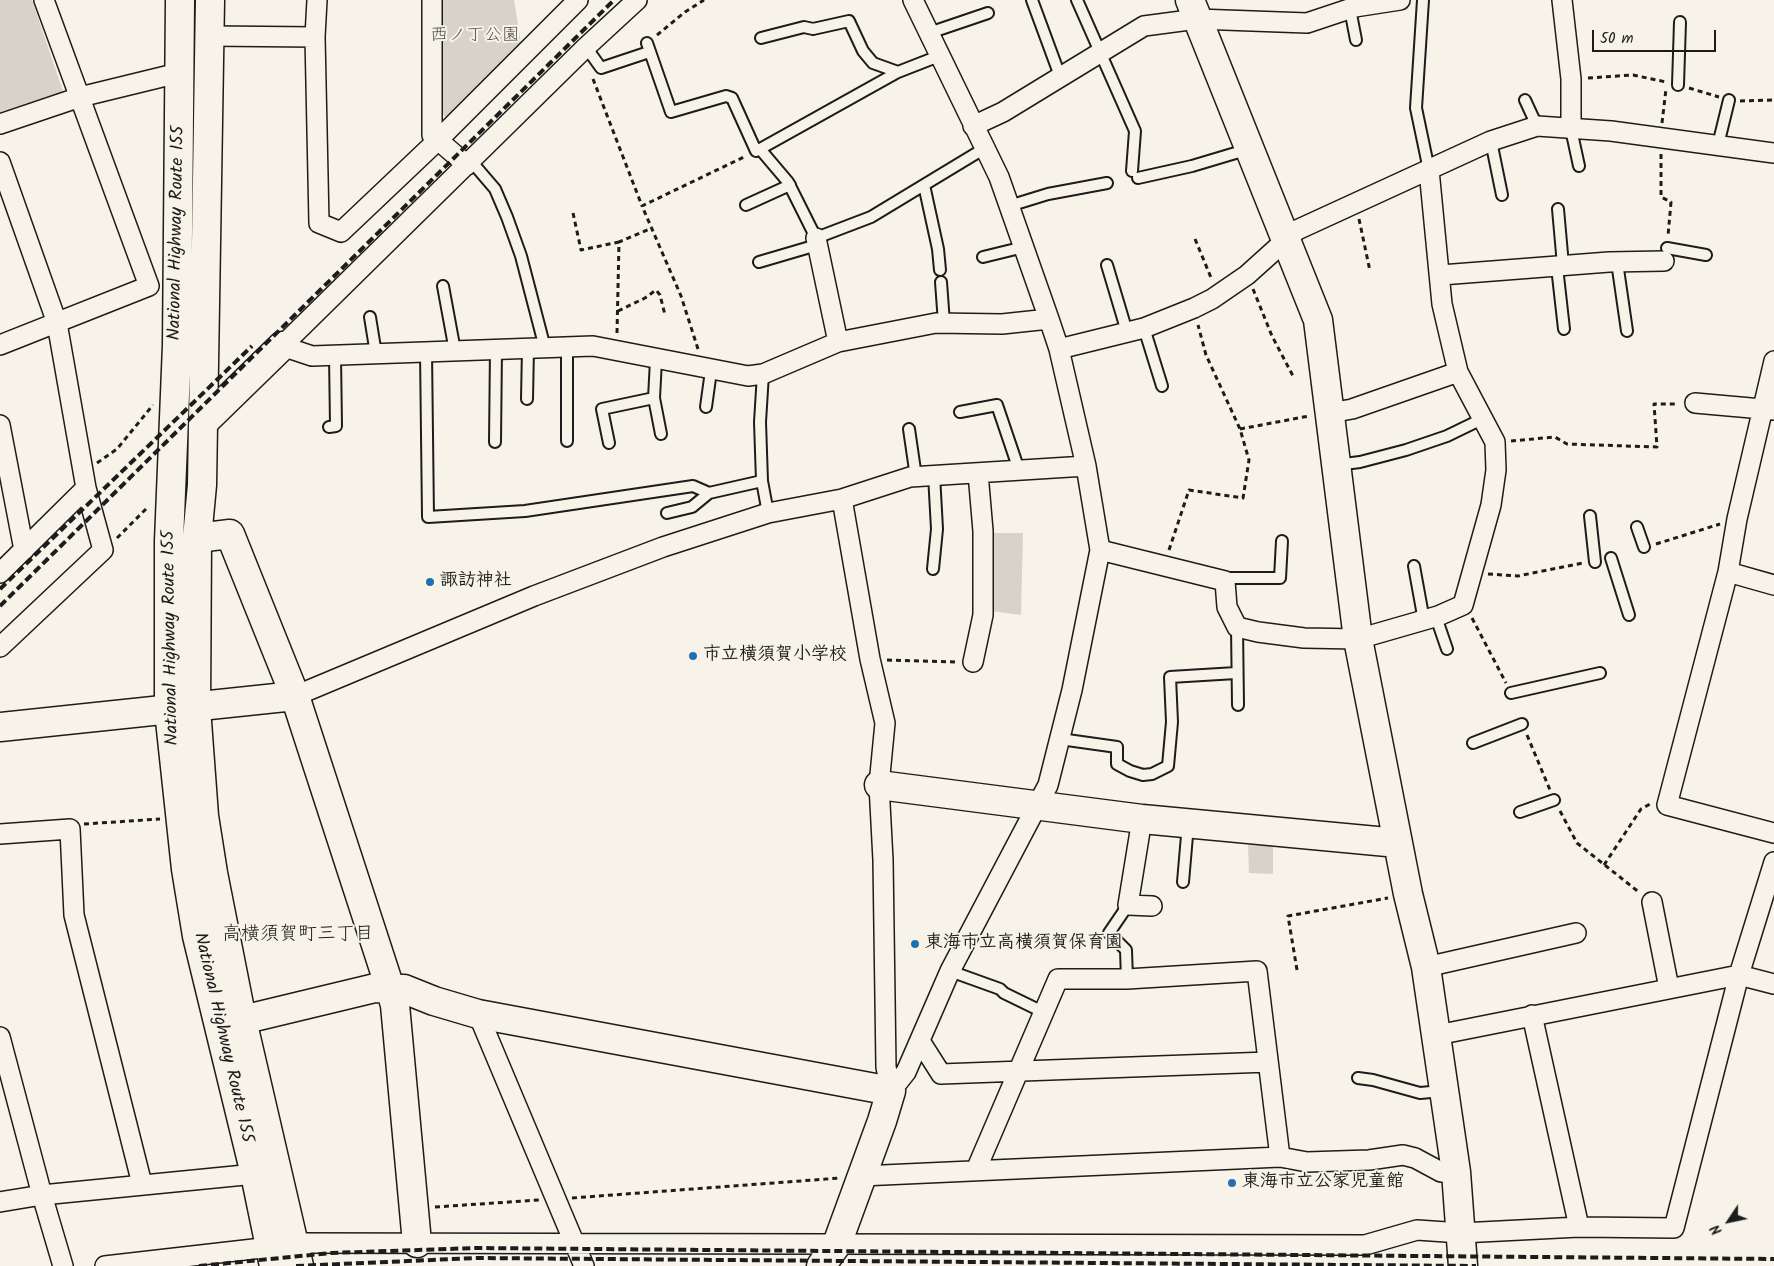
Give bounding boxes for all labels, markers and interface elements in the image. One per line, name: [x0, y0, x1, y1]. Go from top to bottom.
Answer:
scale bar: [1594, 20, 1718, 52]
park label: 西ノ丁公園: [430, 26, 520, 48]
text: 50 m: [1600, 27, 1634, 51]
street label: National Highway Route 155: [165, 125, 191, 341]
street label: National Highway Route 155: [159, 530, 185, 746]
place label: 諏訪神社: [440, 571, 512, 593]
marker: 諏訪神社: [424, 576, 436, 588]
place label: 市立横須賀小学校: [703, 645, 847, 667]
marker: 市立横須賀小学校: [687, 650, 699, 662]
district label: 高横須賀町三丁目: [222, 925, 374, 947]
street label: National Highway Route 155: [187, 931, 257, 1145]
place label: 東海市立高横須賀保育園: [925, 933, 1123, 955]
marker: 東海市立高横須賀保育園: [909, 938, 921, 950]
place label: 東海市立公家児童館: [1242, 1172, 1404, 1194]
marker: 東海市立公家児童館: [1226, 1177, 1238, 1189]
north arrow: [1704, 1196, 1754, 1246]
text: N: [1705, 1220, 1728, 1239]

